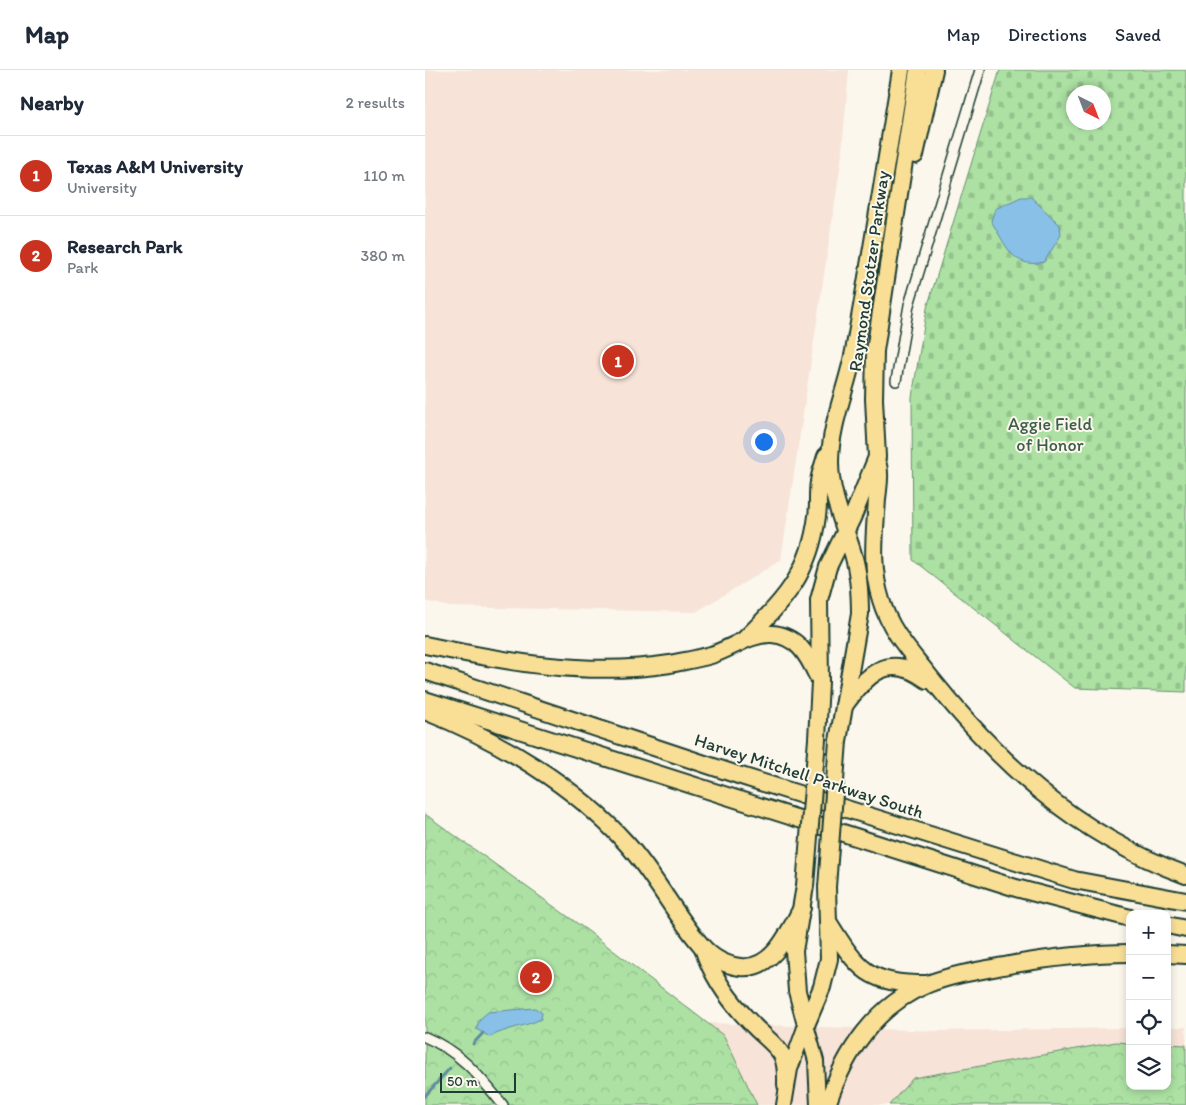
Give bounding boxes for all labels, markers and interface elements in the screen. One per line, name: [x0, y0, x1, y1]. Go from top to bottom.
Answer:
text: Map: [25, 20, 69, 49]
text: Map: [947, 24, 980, 46]
text: Directions: [1008, 24, 1087, 46]
text: Saved: [1115, 24, 1161, 46]
north arrow: [1066, 85, 1111, 130]
text: Nearby: [20, 90, 84, 115]
text: 2 results: [345, 93, 405, 112]
text: Texas A&M University: [67, 155, 243, 178]
text: 1: [32, 166, 40, 185]
text: 110 m: [363, 166, 405, 185]
street label: Raymond Stotzer Parkway: [844, 169, 894, 373]
text: University: [67, 178, 137, 197]
text: Research Park: [67, 235, 182, 258]
text: 2: [32, 246, 40, 265]
text: 380 m: [361, 246, 405, 265]
text: Park: [67, 258, 98, 277]
pin: 1: [602, 342, 634, 380]
park label: Aggie Field of Honor: [1008, 413, 1092, 456]
your location: [751, 429, 777, 455]
street label: Harvey Mitchell Parkway South: [692, 729, 926, 823]
map controls: [1126, 910, 1171, 1090]
button: +: [1126, 910, 1171, 955]
button: −: [1126, 955, 1171, 1000]
pin: 2: [520, 958, 552, 996]
button: locate: [1126, 1000, 1171, 1045]
button: layers: [1126, 1045, 1171, 1090]
scale bar: [440, 1070, 516, 1093]
text: 50 m: [447, 1073, 478, 1090]

